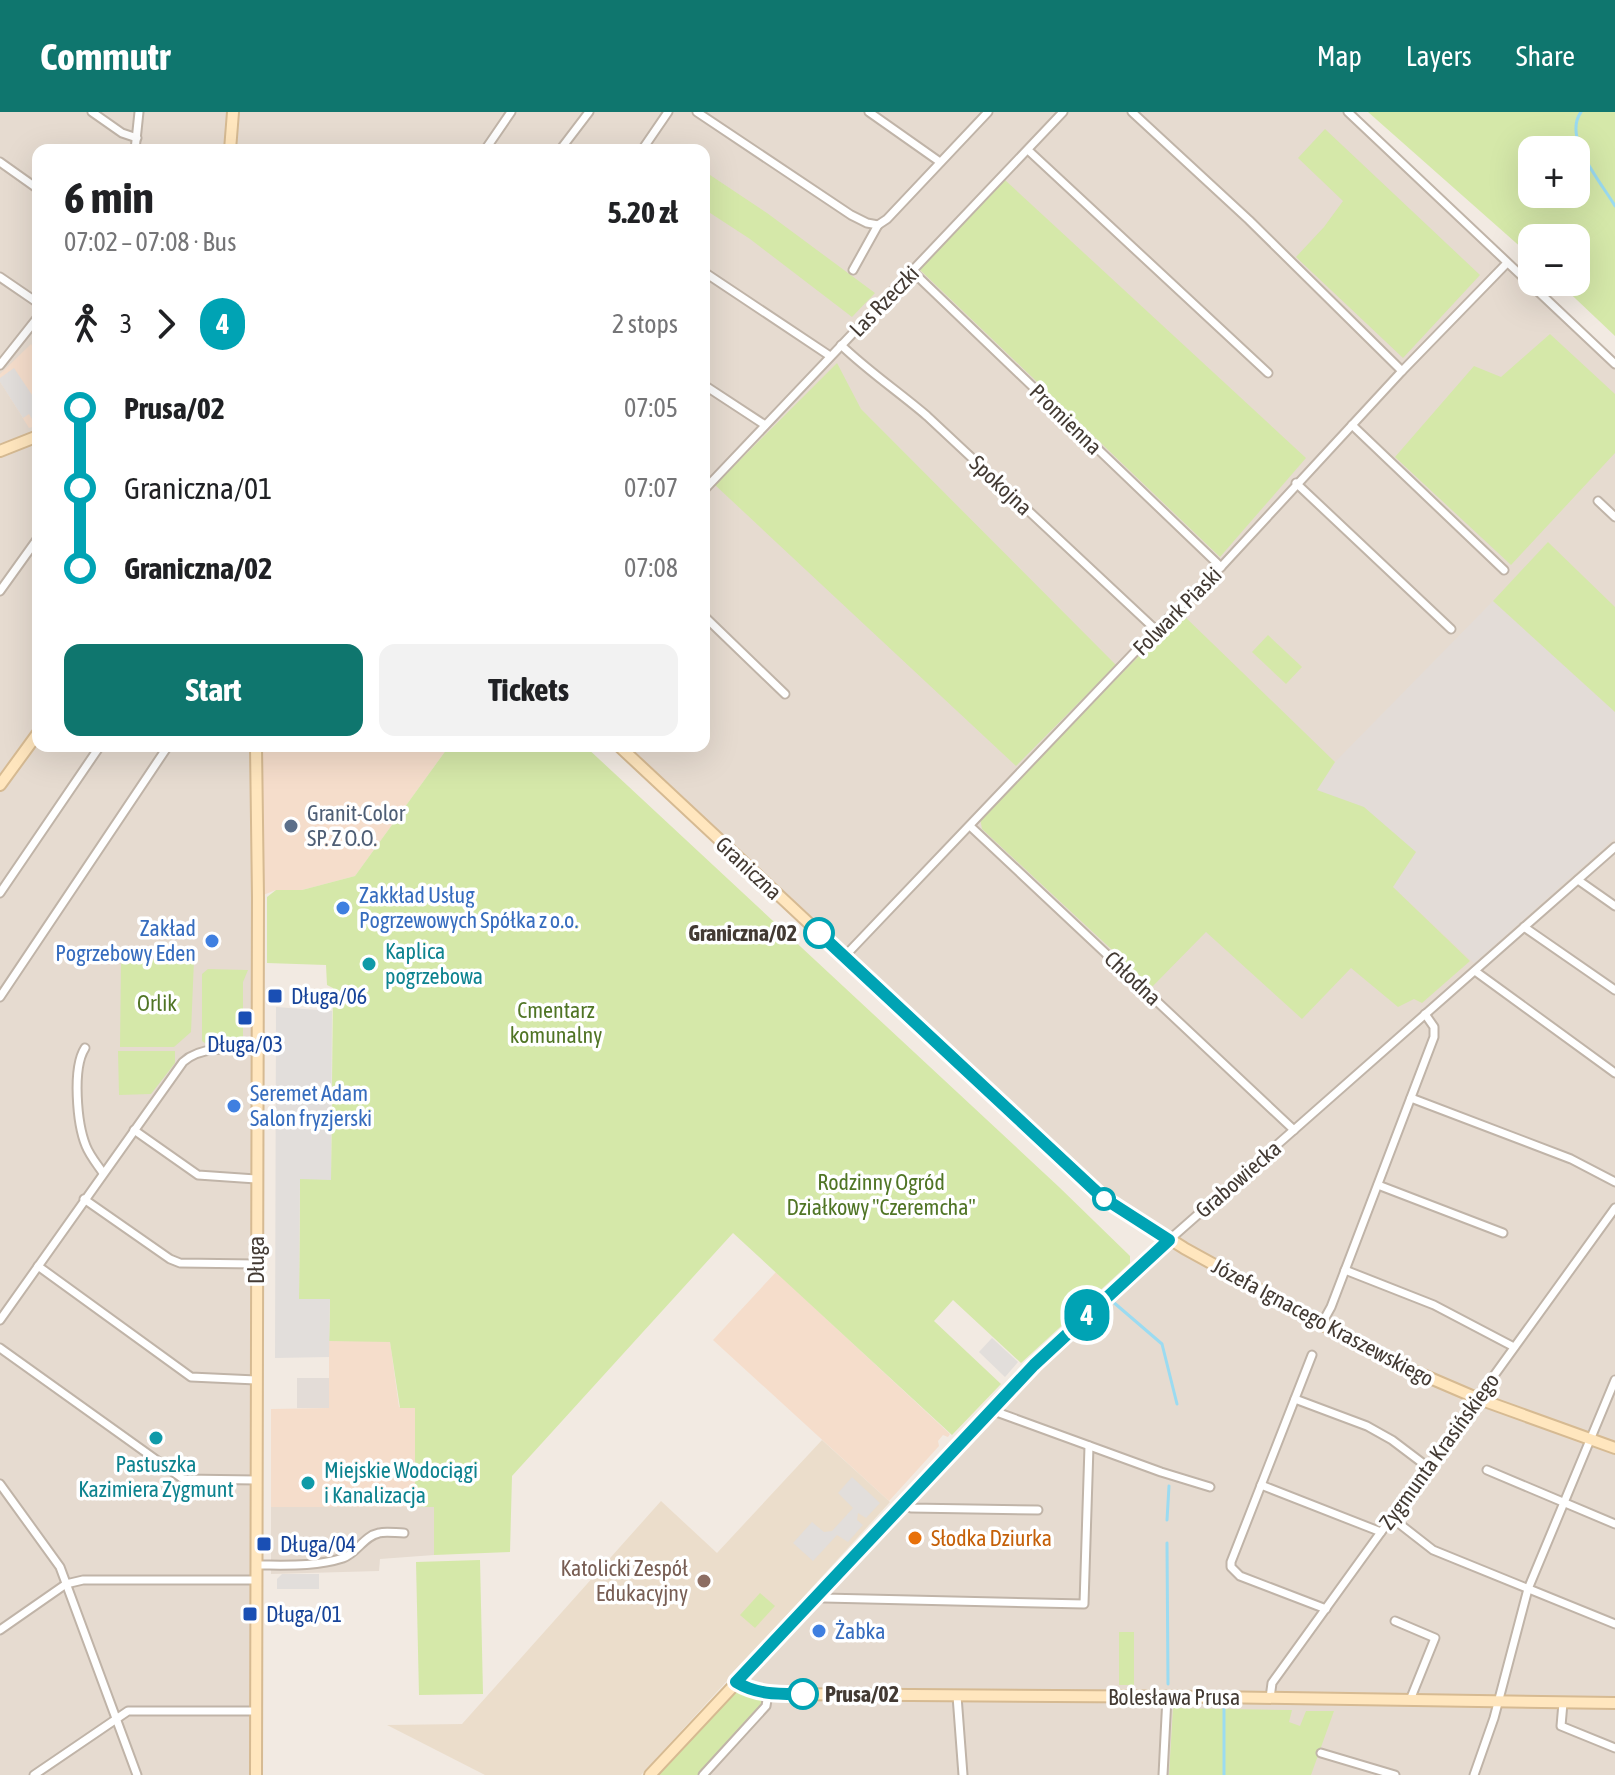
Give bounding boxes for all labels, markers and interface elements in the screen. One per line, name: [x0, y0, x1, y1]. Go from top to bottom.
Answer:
text: Commutr: [40, 35, 170, 78]
text: Map: [1317, 40, 1362, 72]
text: Layers: [1406, 40, 1472, 72]
text: Share: [1516, 40, 1575, 72]
map controls: [1518, 136, 1590, 296]
button: +: [1518, 136, 1590, 208]
text: 6 min: [64, 172, 154, 222]
text: 5.20 zł: [608, 195, 678, 229]
button: −: [1518, 224, 1590, 296]
text: 07:02 – 07:08 · Bus: [64, 227, 236, 257]
street label: Las Rzeczki: [844, 260, 924, 342]
icon: walk: [64, 302, 108, 346]
icon: forward: [144, 302, 188, 346]
text: 4: [216, 308, 229, 340]
text: 3: [120, 309, 132, 339]
text: 2 stops: [612, 309, 678, 339]
street label: Promienna: [1025, 378, 1107, 460]
text: Prusa/02: [124, 391, 225, 425]
text: 07:05: [624, 393, 678, 423]
street label: Spokojna: [965, 450, 1037, 520]
text: Graniczna/01: [124, 471, 272, 505]
text: 07:07: [624, 473, 678, 503]
text: Graniczna/02: [124, 551, 272, 585]
text: 07:08: [624, 553, 678, 583]
street label: Folwark Piaski: [1127, 561, 1227, 661]
button: Start: [64, 644, 363, 736]
button: Tickets: [379, 644, 678, 736]
place label: Granit-Color SP. Z O.O.: [307, 800, 406, 851]
marker: Granit-Color SP. Z O.O.: [282, 817, 300, 835]
street label: Graniczna: [711, 831, 787, 905]
place label: Zakkład Usług Pogrzewowych Spółka z o.o.: [359, 882, 578, 933]
marker: Zakkład Usług Pogrzewowych Spółka z o.o.: [334, 899, 352, 917]
place label: Zakład Pogrzebowy Eden: [55, 915, 196, 966]
marker: Graniczna/02: [804, 918, 834, 948]
place label: Graniczna/02: [688, 920, 797, 946]
marker: Zakład Pogrzebowy Eden: [203, 932, 221, 950]
place label: Kaplica pogrzebowa: [385, 938, 483, 989]
street label: Chłodna: [1099, 945, 1167, 1011]
marker: Kaplica pogrzebowa: [360, 955, 378, 973]
place label: Długa/06: [291, 983, 367, 1009]
marker: Długa/06: [266, 987, 284, 1005]
park label: Orlik: [137, 990, 177, 1016]
park label: Cmentarz komunalny: [510, 997, 602, 1048]
marker: Długa/03: [236, 1009, 254, 1027]
place label: Długa/03: [207, 1031, 283, 1057]
place label: Seremet Adam Salon fryzjerski: [250, 1080, 372, 1131]
marker: Seremet Adam Salon fryzjerski: [225, 1097, 243, 1115]
street label: Grabowiecka: [1190, 1135, 1286, 1223]
park label: Rodzinny Ogród Działkowy "Czeremcha": [786, 1169, 976, 1220]
unlabelled marker: [1093, 1188, 1115, 1210]
street label: Długa: [243, 1236, 269, 1284]
street label: Józefa Ignacego Kraszewskiego: [1208, 1252, 1438, 1392]
line badge: 4: [1061, 1289, 1113, 1341]
text: 4: [1080, 1299, 1094, 1331]
street label: Zygmunta Krasińskiego: [1374, 1368, 1504, 1534]
marker: Pastuszka Kazimiera Zygmunt: [147, 1429, 165, 1447]
place label: Pastuszka Kazimiera Zygmunt: [78, 1451, 234, 1502]
place label: Miejskie Wodociągi i Kanalizacja: [324, 1457, 478, 1508]
marker: Miejskie Wodociągi i Kanalizacja: [299, 1474, 317, 1492]
place label: Słodka Dziurka: [931, 1525, 1052, 1551]
marker: Słodka Dziurka: [906, 1529, 924, 1547]
place label: Długa/04: [280, 1531, 356, 1557]
marker: Długa/04: [255, 1535, 273, 1553]
place label: Katolicki Zespół Edukacyjny: [561, 1555, 688, 1606]
marker: Katolicki Zespół Edukacyjny: [695, 1572, 713, 1590]
place label: Długa/01: [266, 1601, 342, 1627]
marker: Długa/01: [241, 1605, 259, 1623]
place label: Żabka: [835, 1618, 885, 1644]
marker: Żabka: [810, 1622, 828, 1640]
marker: Prusa/02: [788, 1679, 818, 1709]
place label: Prusa/02: [825, 1681, 899, 1707]
street label: Bolesława Prusa: [1108, 1684, 1240, 1710]

